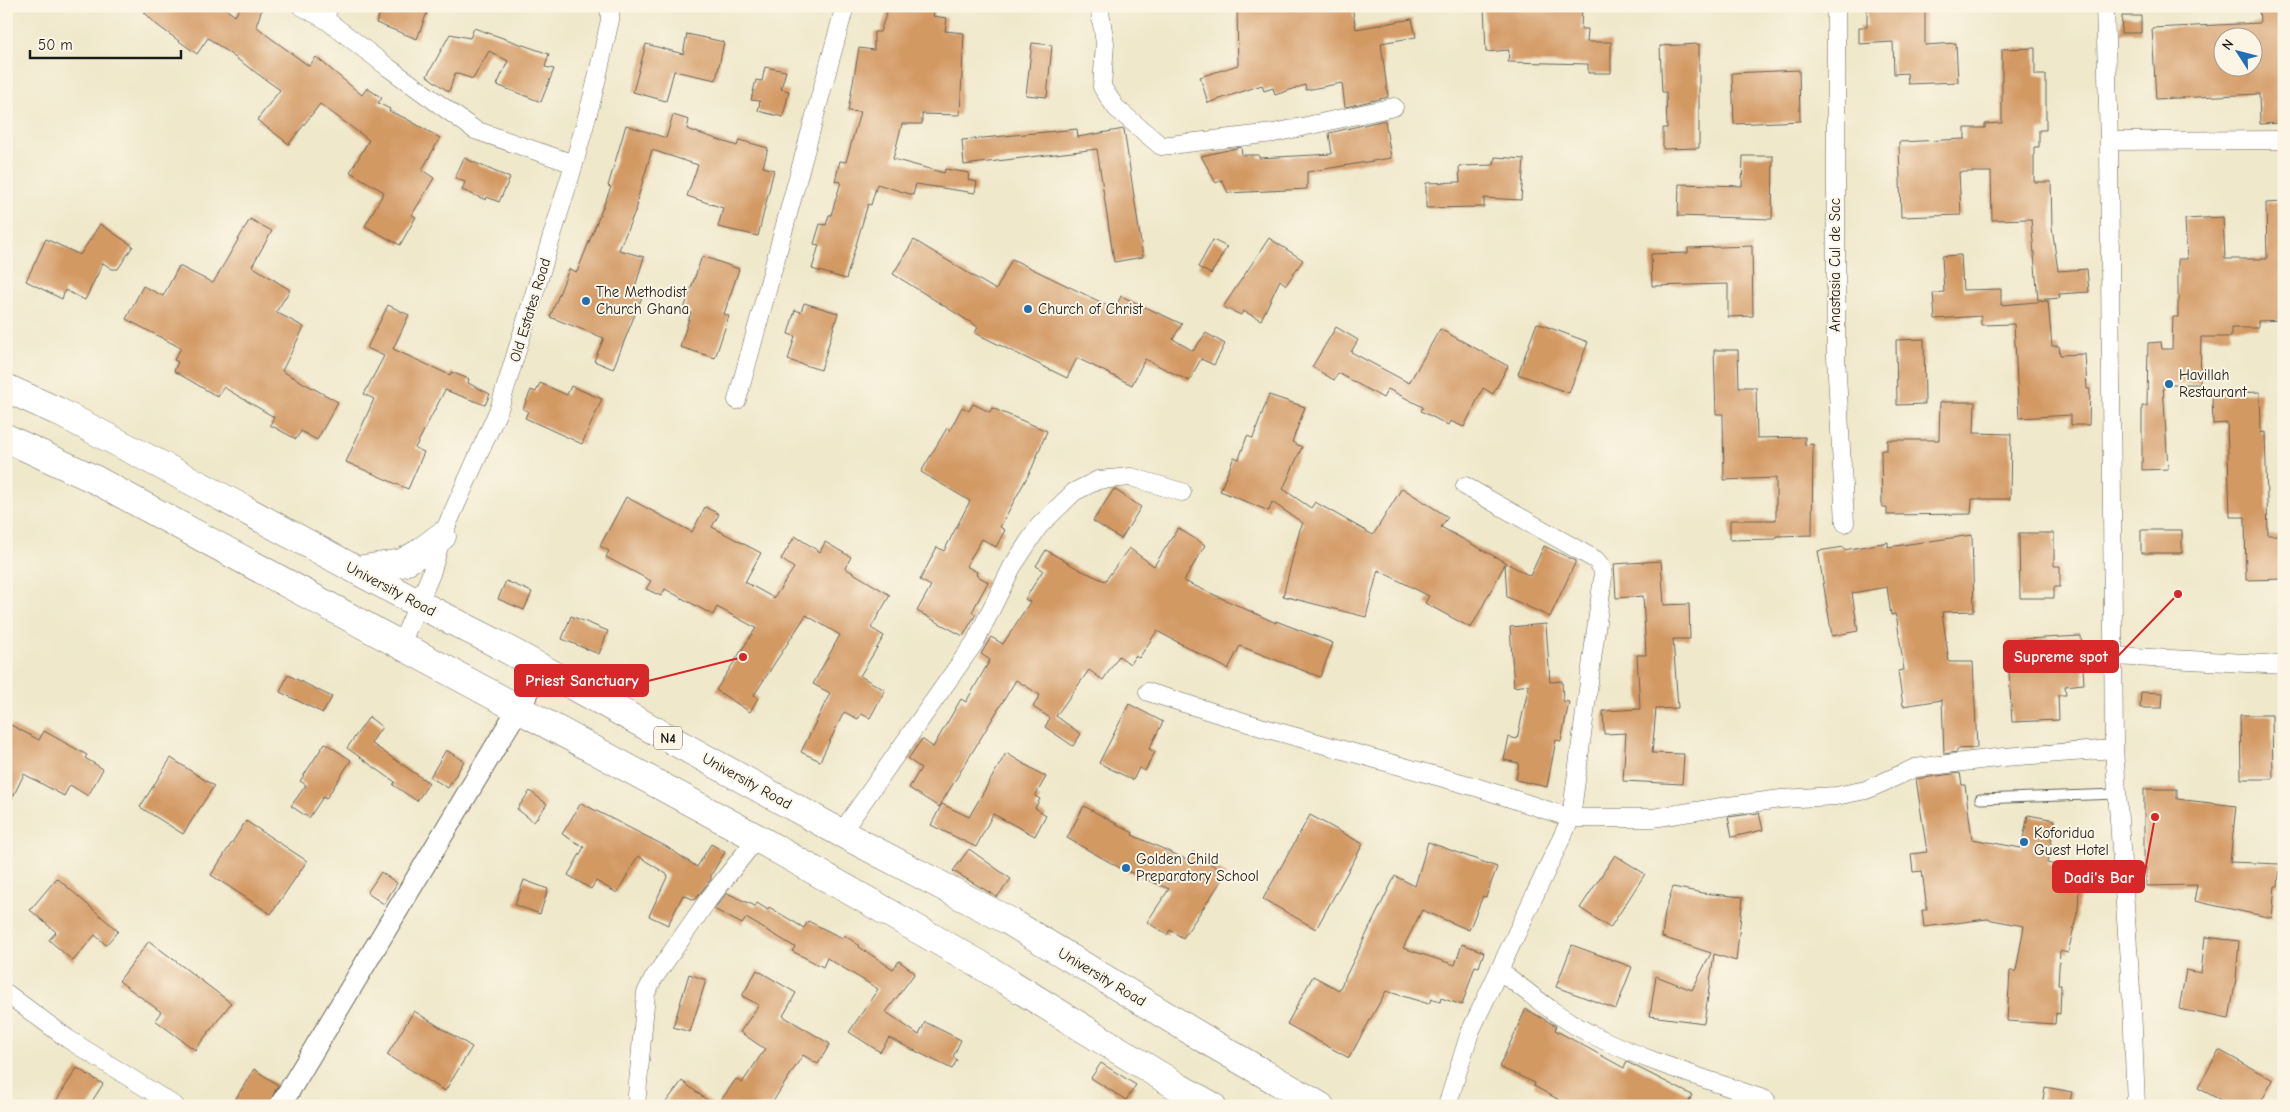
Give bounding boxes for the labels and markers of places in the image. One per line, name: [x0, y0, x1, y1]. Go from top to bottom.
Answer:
place label: The Methodist Church Ghana: [596, 283, 689, 318]
marker: The Methodist Church Ghana: [580, 295, 592, 307]
place label: Church of Christ: [1038, 300, 1144, 318]
marker: Church of Christ: [1022, 303, 1034, 315]
place label: Havillah Restaurant: [2179, 366, 2247, 401]
marker: Havillah Restaurant: [2163, 378, 2175, 390]
callout: Supreme spot: [2004, 641, 2118, 672]
callout: Priest Sanctuary: [515, 665, 648, 696]
place label: Koforidua Guest Hotel: [2034, 824, 2109, 859]
marker: Koforidua Guest Hotel: [2018, 836, 2030, 848]
place label: Golden Child Preparatory School: [1136, 850, 1259, 885]
callout: Dadi's Bar: [2053, 861, 2144, 892]
marker: Golden Child Preparatory School: [1120, 862, 1132, 874]

